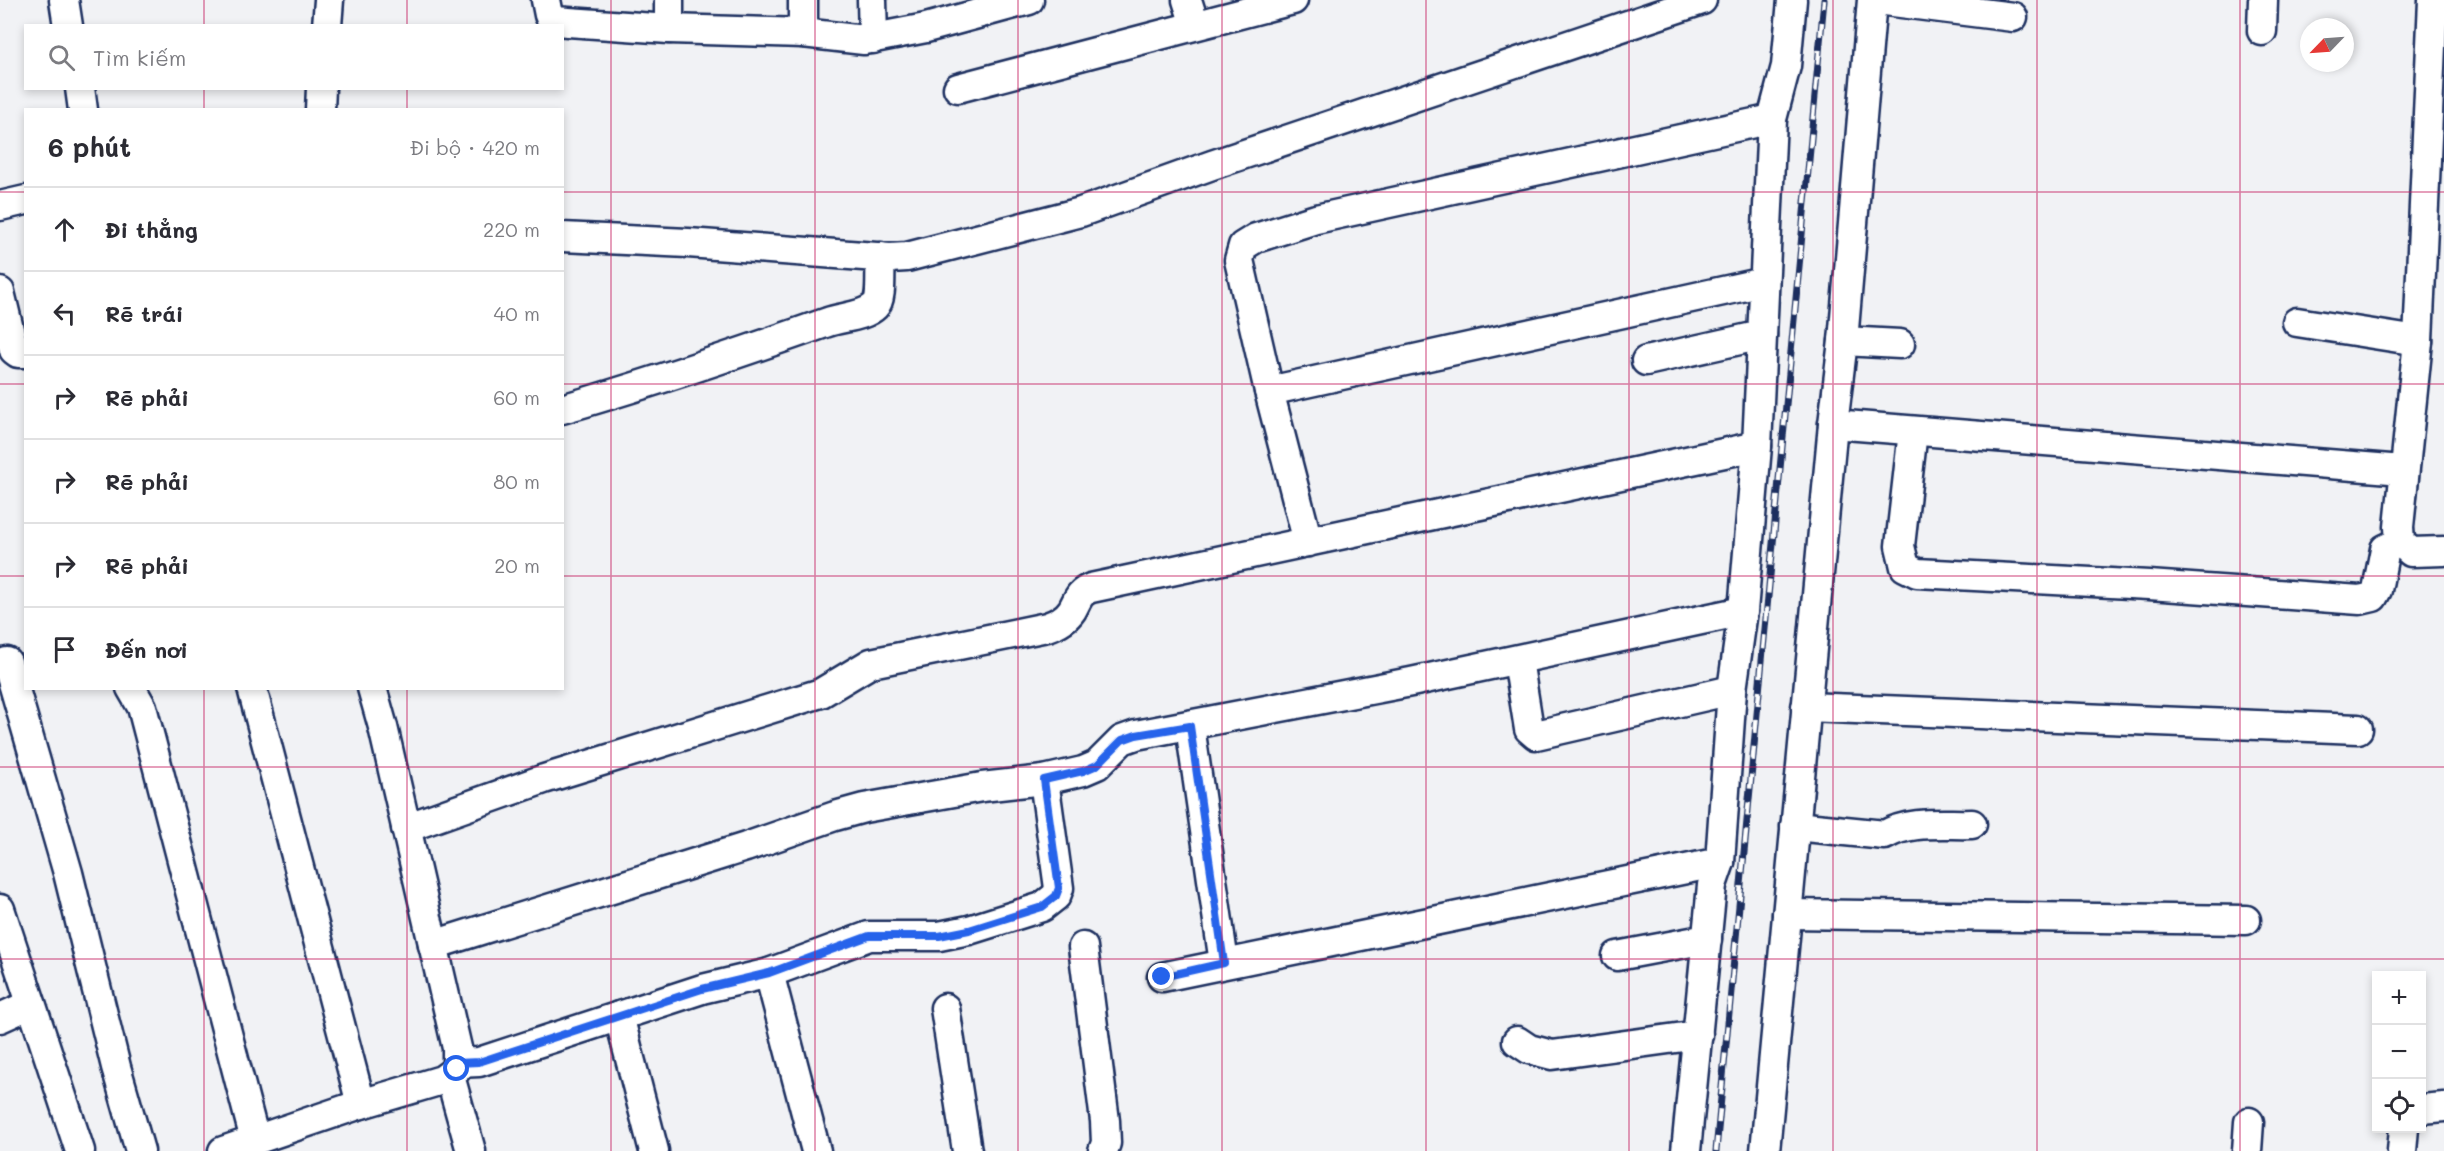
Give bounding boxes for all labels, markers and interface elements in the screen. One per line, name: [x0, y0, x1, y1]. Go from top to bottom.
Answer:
north arrow: [2300, 18, 2354, 72]
search box: [24, 24, 564, 90]
icon: search: [45, 41, 78, 74]
text: Tìm kiếm: [93, 43, 186, 72]
text: 6 phút: [48, 130, 131, 164]
text: Đi bộ · 420 m: [409, 134, 540, 160]
icon: ahead: [48, 213, 81, 246]
text: Đi thẳng: [105, 215, 198, 244]
text: 220 m: [483, 216, 540, 242]
icon: left: [48, 297, 81, 330]
text: Rẽ trái: [105, 299, 183, 328]
text: 40 m: [494, 300, 540, 326]
icon: right: [48, 381, 81, 414]
text: Rẽ phải: [105, 383, 189, 412]
text: 60 m: [493, 384, 540, 410]
icon: right: [48, 465, 81, 498]
text: Rẽ phải: [105, 467, 189, 496]
text: 80 m: [493, 468, 540, 494]
icon: right: [48, 549, 81, 582]
text: Rẽ phải: [105, 551, 189, 580]
text: 20 m: [494, 552, 540, 578]
icon: arrive: [48, 633, 81, 666]
text: Đến nơi: [105, 635, 188, 664]
route end: [1148, 963, 1174, 989]
map controls: [2372, 971, 2426, 1133]
button: +: [2372, 971, 2426, 1025]
button: −: [2372, 1025, 2426, 1079]
route start: [443, 1055, 469, 1081]
button: locate: [2372, 1079, 2426, 1133]

